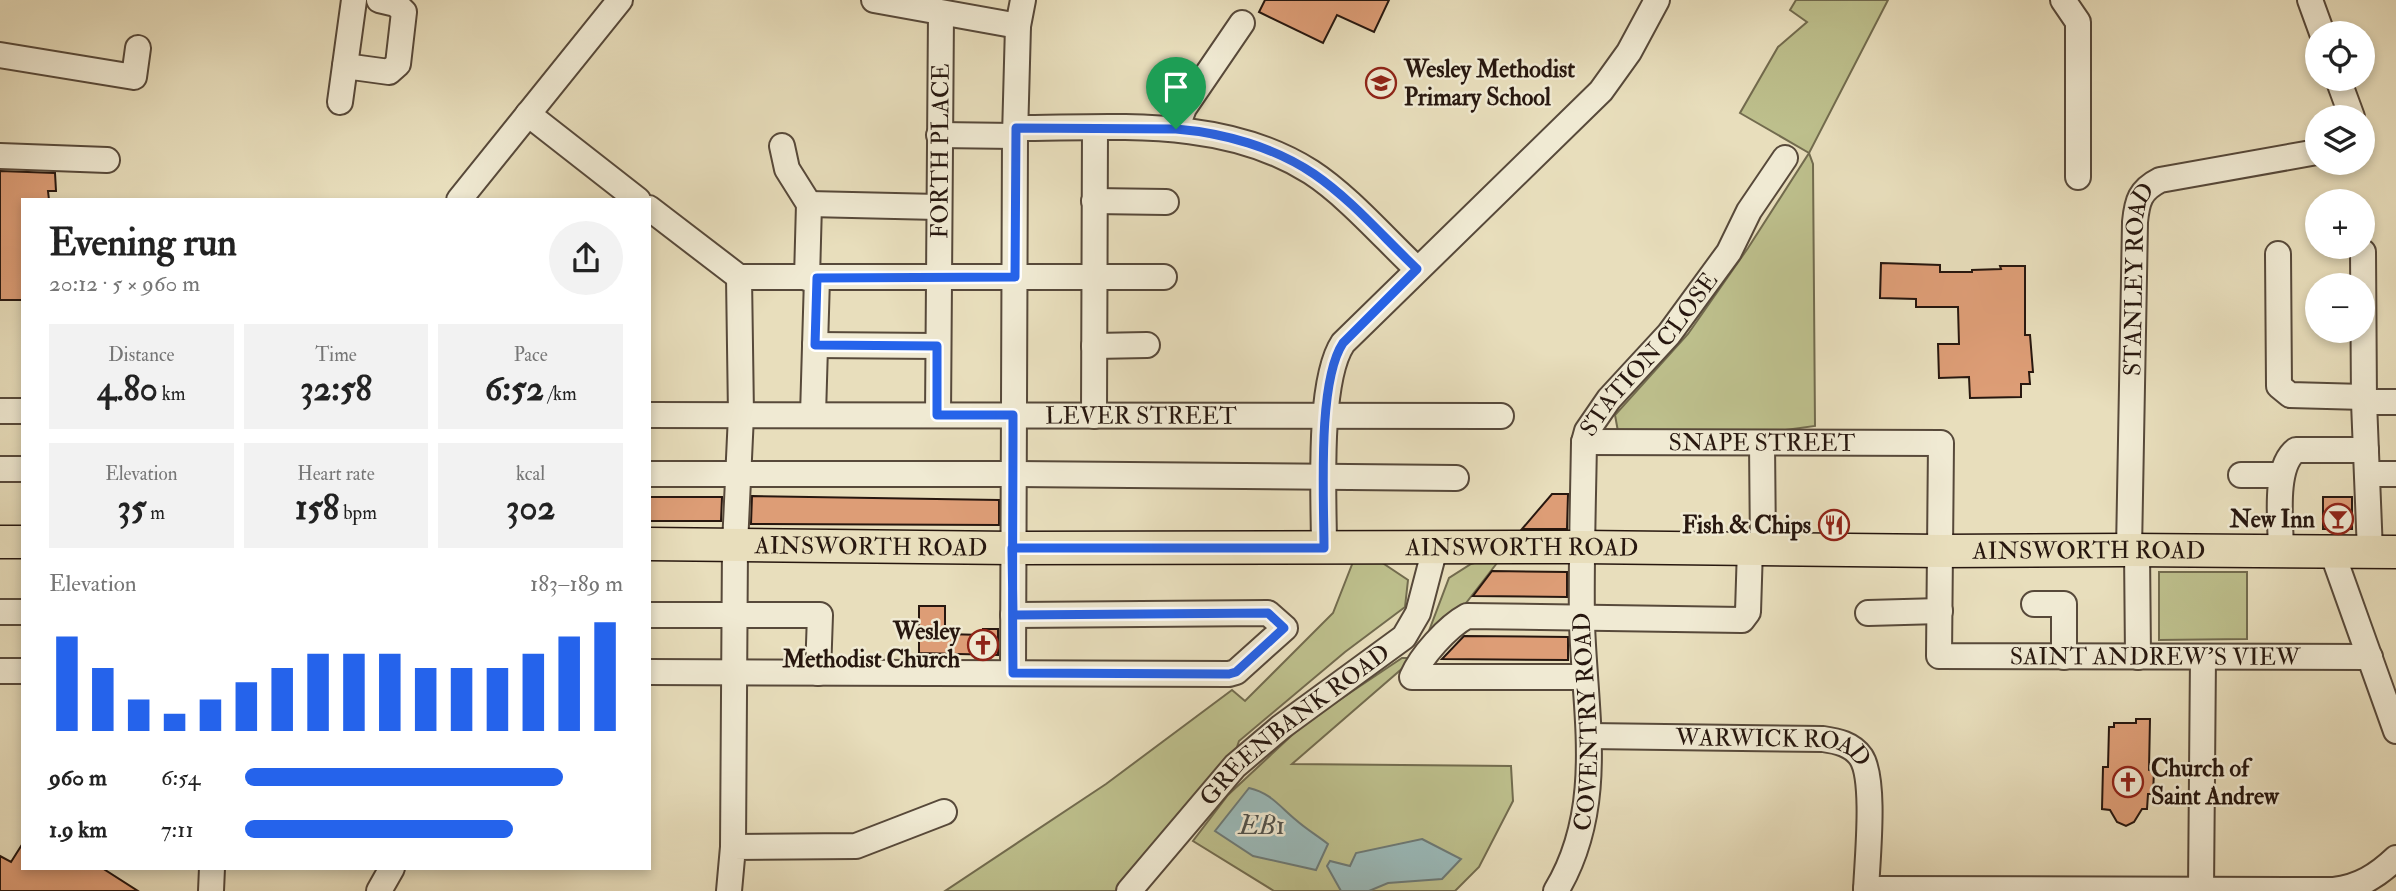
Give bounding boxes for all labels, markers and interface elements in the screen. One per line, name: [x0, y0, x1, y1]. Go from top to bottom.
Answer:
map controls: [2305, 21, 2375, 343]
button: locate: [2305, 21, 2375, 91]
place label: Wesley Methodist Primary School: [1403, 54, 1575, 113]
pin: [1146, 57, 1206, 129]
street label: FORTH PLACE: [924, 63, 956, 239]
school or university icon: Wesley Methodist Primary School: [1364, 66, 1398, 100]
icon: arrive: [1157, 68, 1195, 106]
button: layers: [2305, 105, 2375, 175]
street label: STANLEY ROAD: [2117, 176, 2161, 376]
button: +: [2305, 189, 2375, 259]
text: Evening run: [49, 219, 237, 267]
button: share: [549, 221, 623, 295]
street label: STATION CLOSE: [1573, 266, 1725, 442]
text: 20:12 · 5 × 960 m: [49, 269, 200, 298]
button: −: [2305, 273, 2375, 343]
text: Distance: [108, 343, 175, 367]
text: Time: [315, 343, 357, 367]
text: Pace: [514, 343, 548, 367]
text: 4.80: [97, 367, 158, 411]
text: 32:58: [300, 367, 372, 411]
text: 6:52: [485, 367, 544, 411]
text: km: [158, 382, 186, 406]
text: /km: [544, 382, 577, 406]
street label: LEVER STREET: [1045, 400, 1237, 431]
street label: SNAPE STREET: [1669, 427, 1856, 458]
text: Elevation: [105, 462, 178, 486]
text: Heart rate: [297, 462, 375, 486]
text: kcal: [516, 462, 545, 486]
text: 35: [118, 486, 146, 530]
text: 158: [295, 486, 339, 530]
text: 302: [506, 486, 555, 530]
text: m: [146, 501, 165, 525]
text: bpm: [339, 501, 377, 525]
bar icon: New Inn: [2321, 502, 2355, 536]
place label: New Inn: [2229, 504, 2316, 535]
restaurant icon: Fish & Chips: [1817, 508, 1851, 542]
place label: Fish & Chips: [1682, 510, 1811, 541]
street label: AINSWORTH ROAD: [753, 530, 988, 563]
street label: AINSWORTH ROAD: [1404, 531, 1639, 563]
street label: AINSWORTH ROAD: [1971, 534, 2206, 566]
text: Elevation: [49, 569, 137, 598]
text: 183–189 m: [530, 569, 623, 598]
street label: COVENTRY ROAD: [1566, 612, 1604, 834]
place label: Wesley Methodist Church: [781, 616, 961, 675]
church icon: Wesley Methodist Church: [966, 628, 1000, 662]
street label: GREENBANK ROAD: [1193, 637, 1396, 812]
street label: SAINT ANDREW'S VIEW: [2010, 641, 2302, 672]
street label: WARWICK ROAD: [1675, 722, 1878, 773]
place label: Church of Saint Andrew: [2151, 753, 2280, 812]
text: 960 m: [49, 763, 107, 792]
text: 6:54: [161, 763, 200, 792]
church icon: Church of Saint Andrew: [2111, 765, 2145, 799]
water label: EB1: [1237, 810, 1285, 842]
text: 1.9 km: [49, 815, 107, 844]
text: 7:11: [161, 815, 194, 844]

